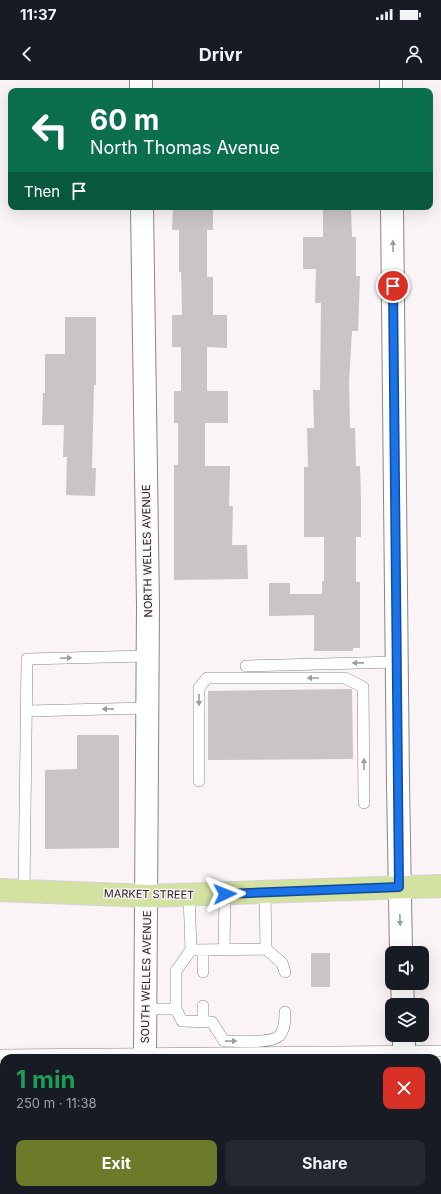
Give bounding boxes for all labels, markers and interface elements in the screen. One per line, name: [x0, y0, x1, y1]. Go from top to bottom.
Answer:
text: 11:37: [20, 5, 56, 24]
icon: back: [16, 43, 38, 65]
icon: person: [403, 43, 425, 65]
text: Drivr: [199, 44, 242, 65]
text: 60 m: [90, 103, 159, 137]
icon: left: [24, 104, 76, 156]
text: North Thomas Avenue: [90, 137, 280, 158]
icon: arrive: [68, 180, 90, 202]
text: Then: [24, 182, 60, 201]
one-way arrow: [389, 240, 396, 252]
pin: [376, 269, 410, 303]
icon: arrive: [382, 275, 404, 297]
street label: NORTH WELLES AVENUE: [139, 484, 155, 618]
one-way arrow: [60, 655, 72, 662]
one-way arrow: [351, 660, 364, 666]
one-way arrow: [306, 675, 319, 681]
one-way arrow: [196, 694, 202, 707]
one-way arrow: [101, 706, 114, 712]
one-way arrow: [361, 757, 367, 770]
position arrow: [204, 873, 246, 915]
street label: MARKET STREET: [104, 886, 194, 902]
street label: SOUTH WELLES AVENUE: [138, 910, 154, 1044]
one-way arrow: [397, 914, 403, 927]
map controls: [385, 946, 429, 1042]
button: sound: [385, 946, 429, 990]
button: layers: [385, 998, 429, 1042]
one-way arrow: [225, 1038, 238, 1044]
text: 1 min: [16, 1065, 75, 1094]
button: close: [383, 1067, 425, 1109]
text: 250 m · 11:38: [16, 1095, 97, 1111]
button: Exit: [16, 1140, 217, 1186]
button: Share: [225, 1140, 425, 1186]

